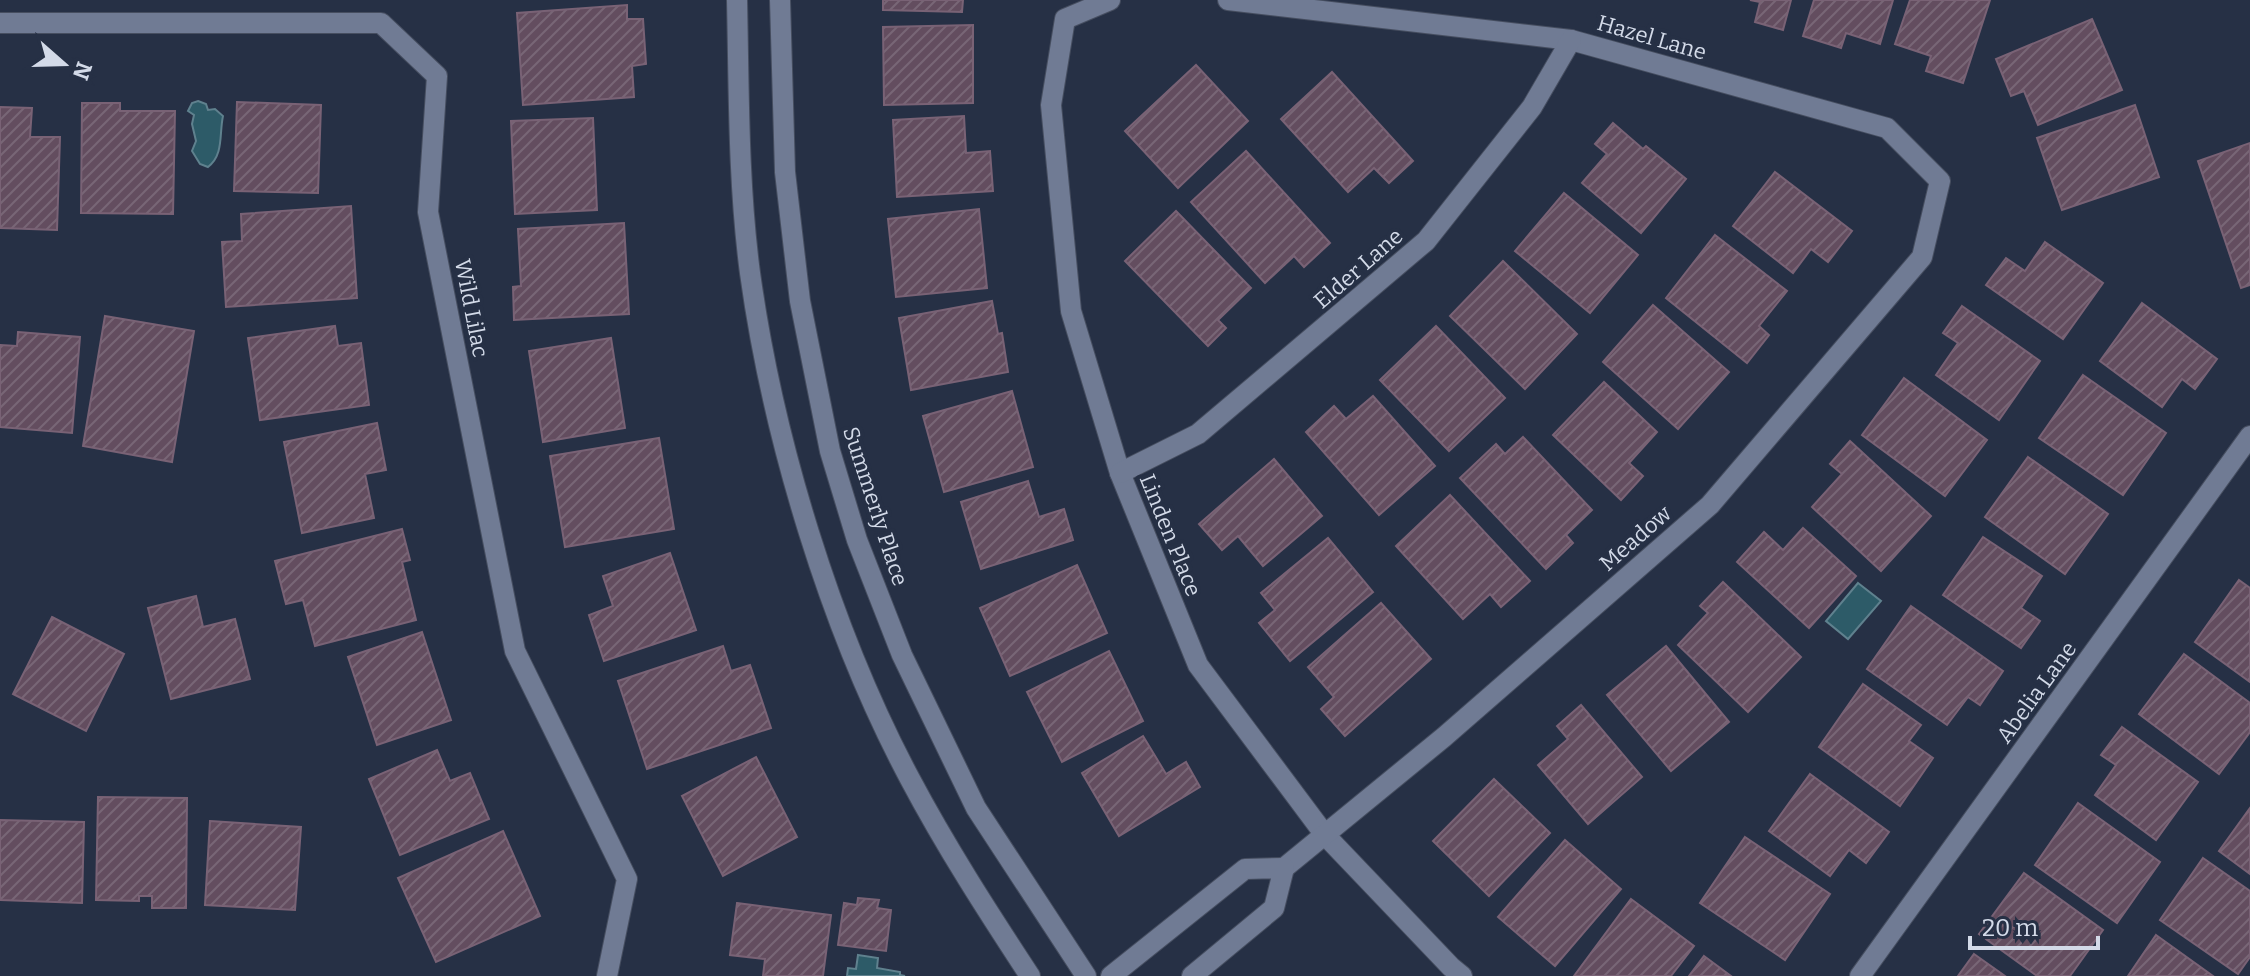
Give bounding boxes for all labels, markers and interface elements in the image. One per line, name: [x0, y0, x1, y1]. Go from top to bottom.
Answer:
street label: Hazel Lane: [1594, 9, 1710, 66]
north arrow: [24, 24, 104, 104]
text: N: [67, 58, 98, 83]
street label: Elder Lane: [1308, 222, 1408, 314]
street label: Wild Lilac: [449, 257, 494, 360]
street label: Summerly Place: [837, 423, 914, 589]
street label: Linden Place: [1134, 470, 1207, 600]
street label: Meadow: [1594, 500, 1677, 577]
street label: Abelia Lane: [1991, 636, 2082, 748]
scale bar: [1970, 900, 2098, 950]
text: 20 m: [1982, 914, 2038, 942]

